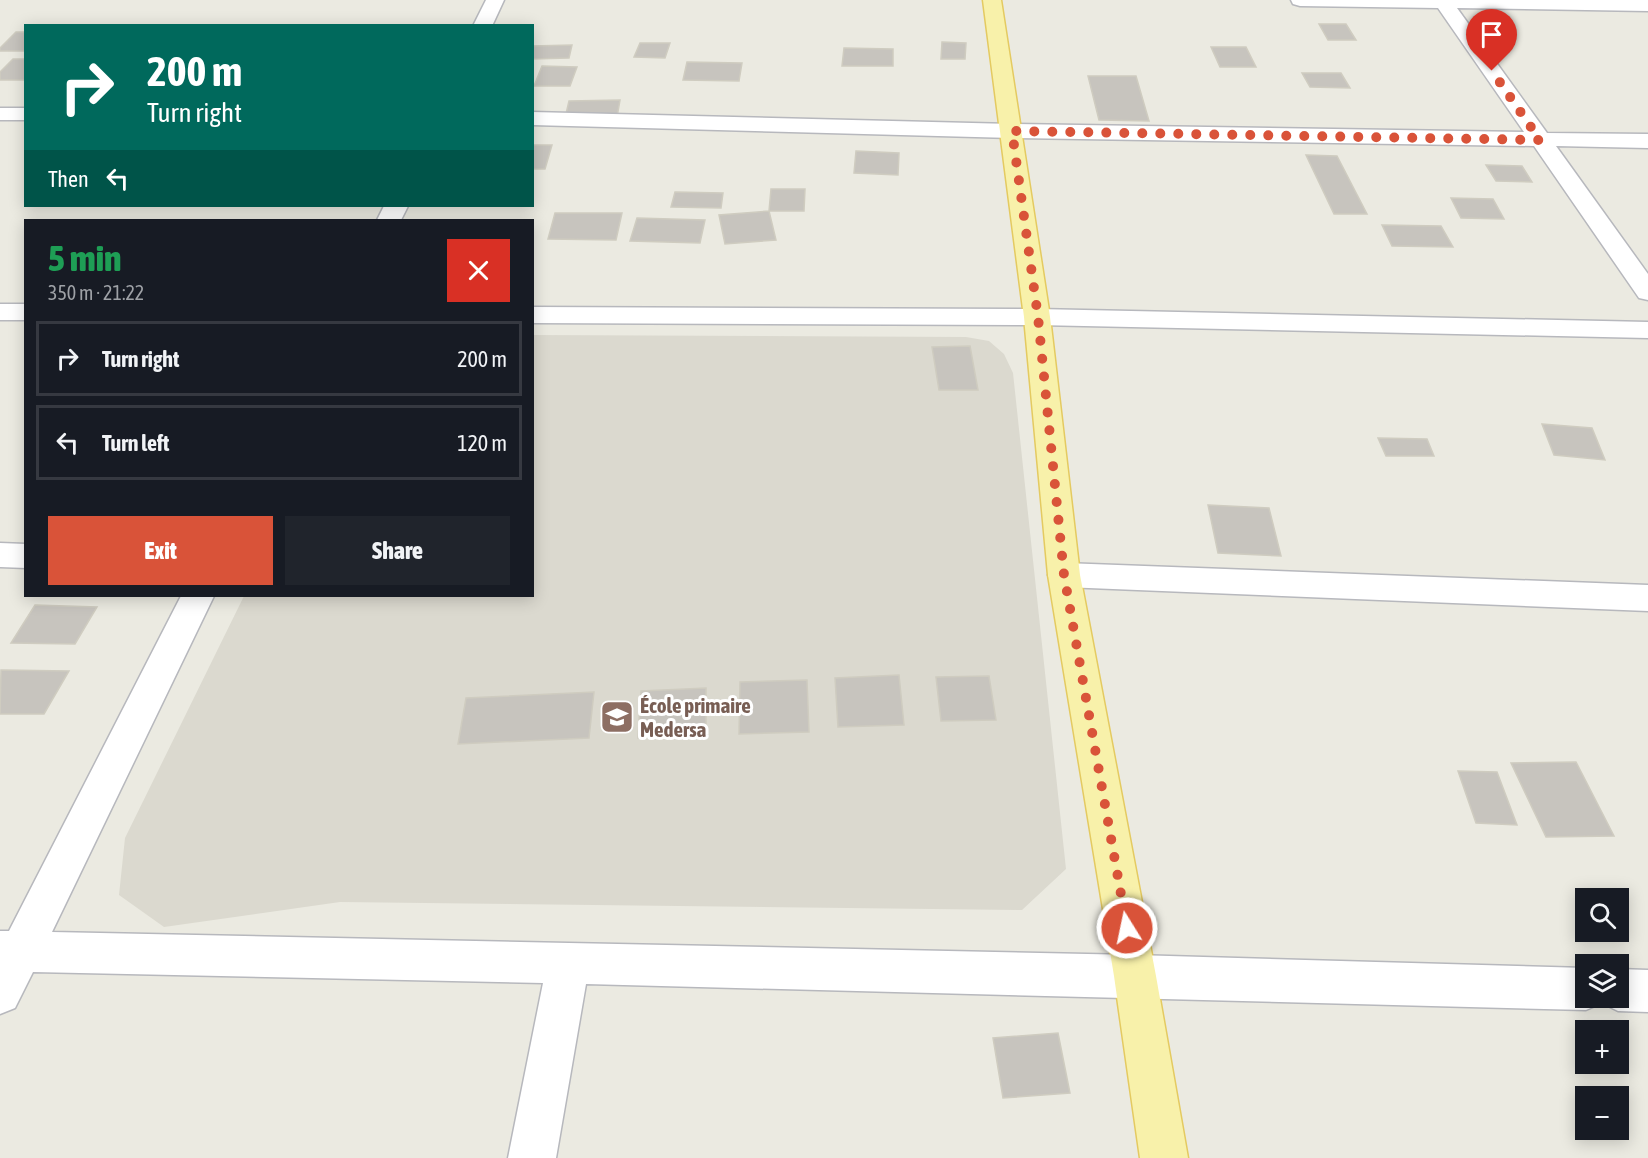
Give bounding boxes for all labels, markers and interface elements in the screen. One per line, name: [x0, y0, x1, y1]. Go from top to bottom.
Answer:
pin: [1466, 9, 1517, 71]
icon: arrive: [1475, 18, 1508, 51]
text: 200 m: [147, 47, 242, 95]
icon: right: [48, 48, 126, 126]
text: Turn right: [147, 97, 242, 128]
icon: left: [101, 162, 134, 195]
text: Then: [48, 166, 89, 192]
text: 5 min: [48, 237, 122, 279]
button: close: [447, 239, 510, 302]
text: 350 m · 21:22: [48, 281, 144, 304]
icon: right: [51, 342, 84, 375]
text: Turn right: [102, 346, 179, 372]
text: 200 m: [457, 346, 507, 372]
icon: left: [51, 426, 84, 459]
text: Turn left: [102, 430, 169, 456]
text: 120 m: [457, 430, 507, 456]
button: Exit: [48, 516, 273, 585]
button: Share: [285, 516, 510, 585]
place label: École primaire Medersa: [640, 693, 751, 741]
school or university icon: École primaire Medersa: [599, 699, 635, 735]
map controls: [1575, 888, 1629, 1140]
button: search: [1575, 888, 1629, 942]
position arrow: [1095, 896, 1159, 960]
button: layers: [1575, 954, 1629, 1008]
button: +: [1575, 1020, 1629, 1074]
button: −: [1575, 1086, 1629, 1140]

